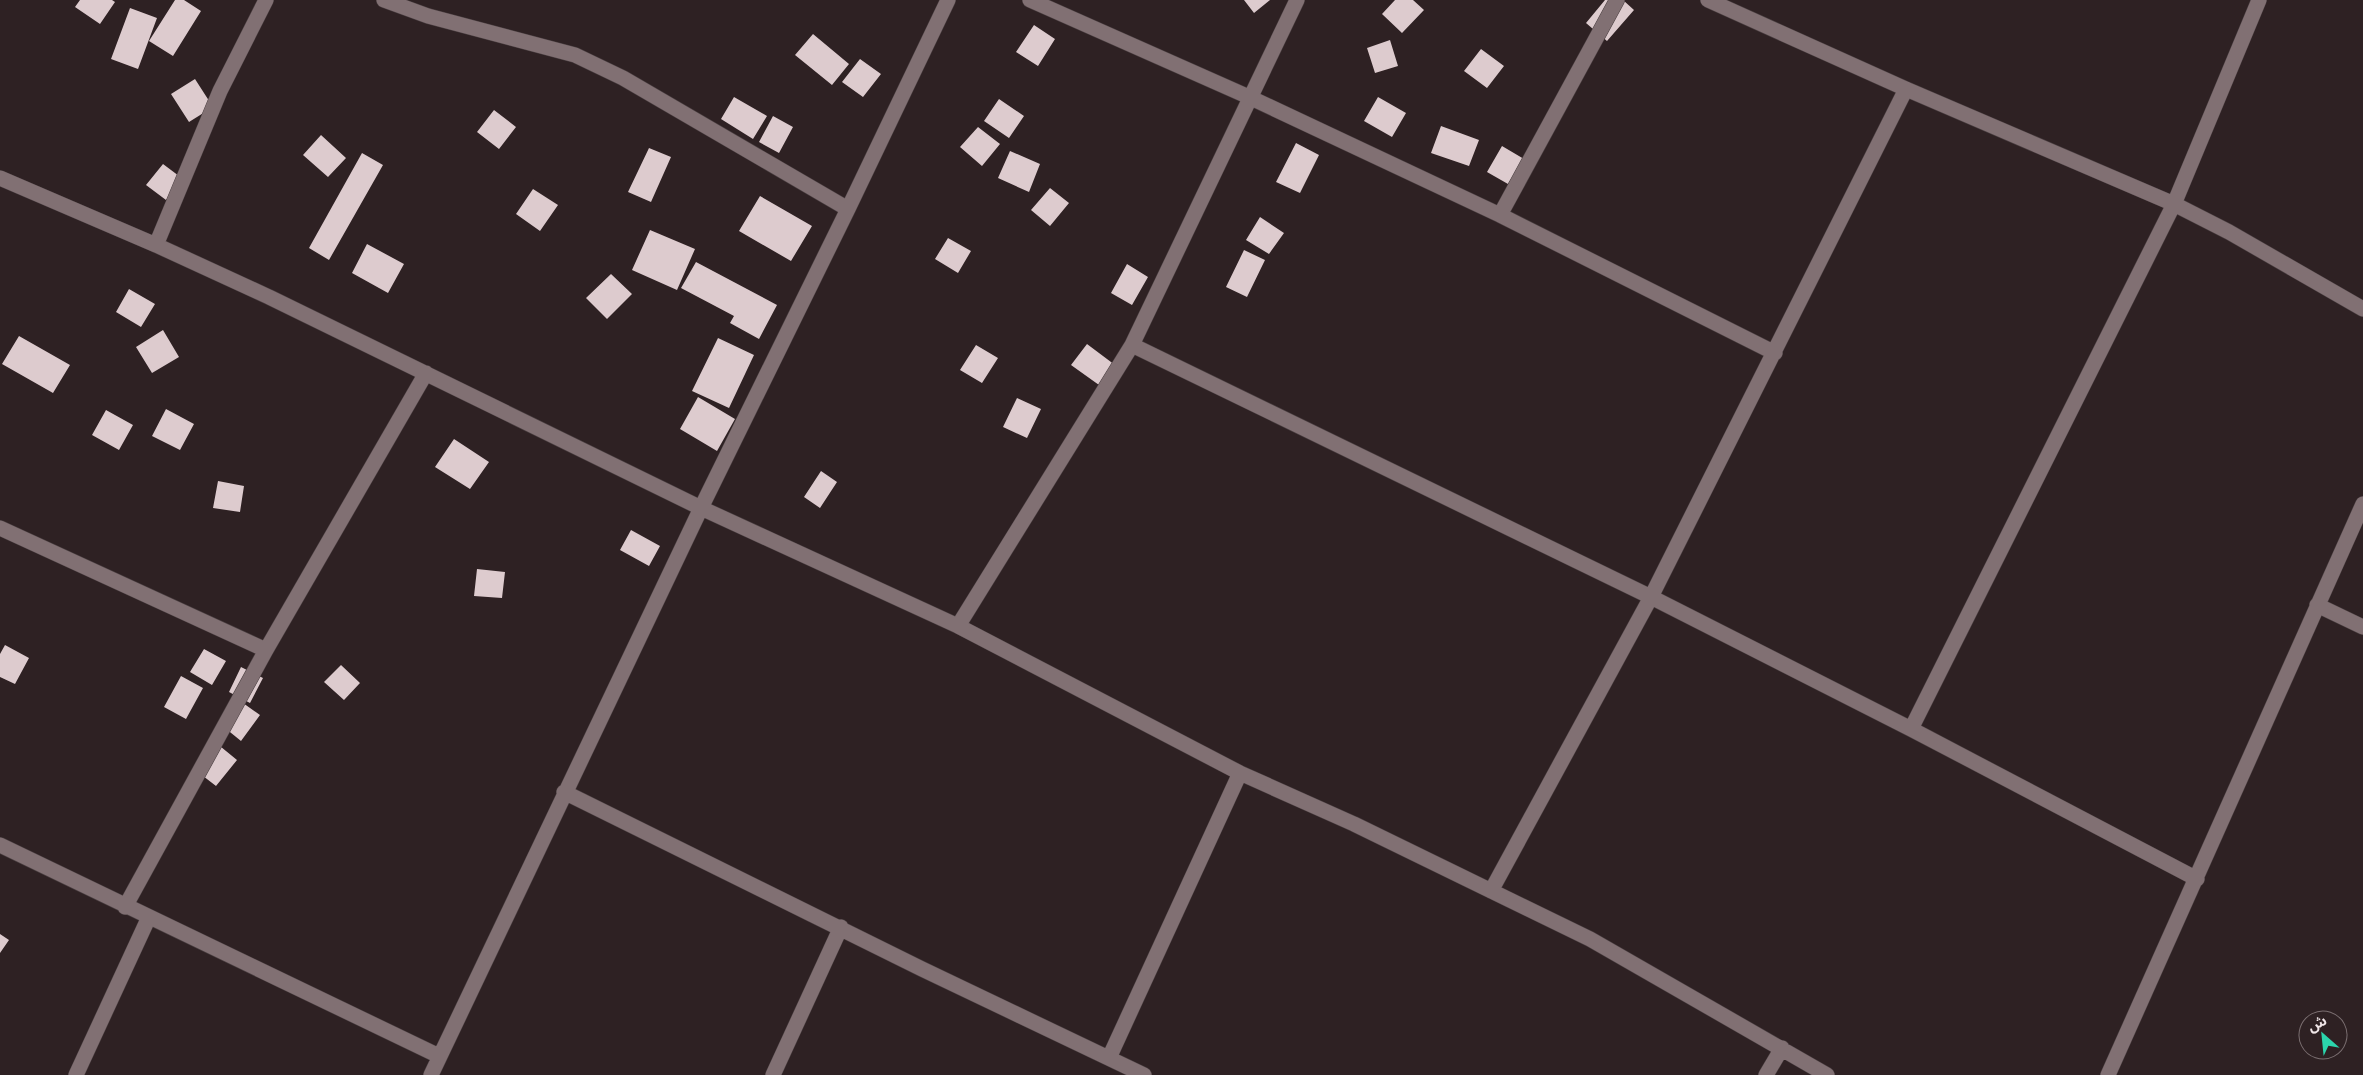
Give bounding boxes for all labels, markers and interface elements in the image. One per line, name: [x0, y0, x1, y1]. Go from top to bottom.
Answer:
north arrow: [2298, 1010, 2348, 1060]
text: ش: [2304, 1011, 2329, 1035]

